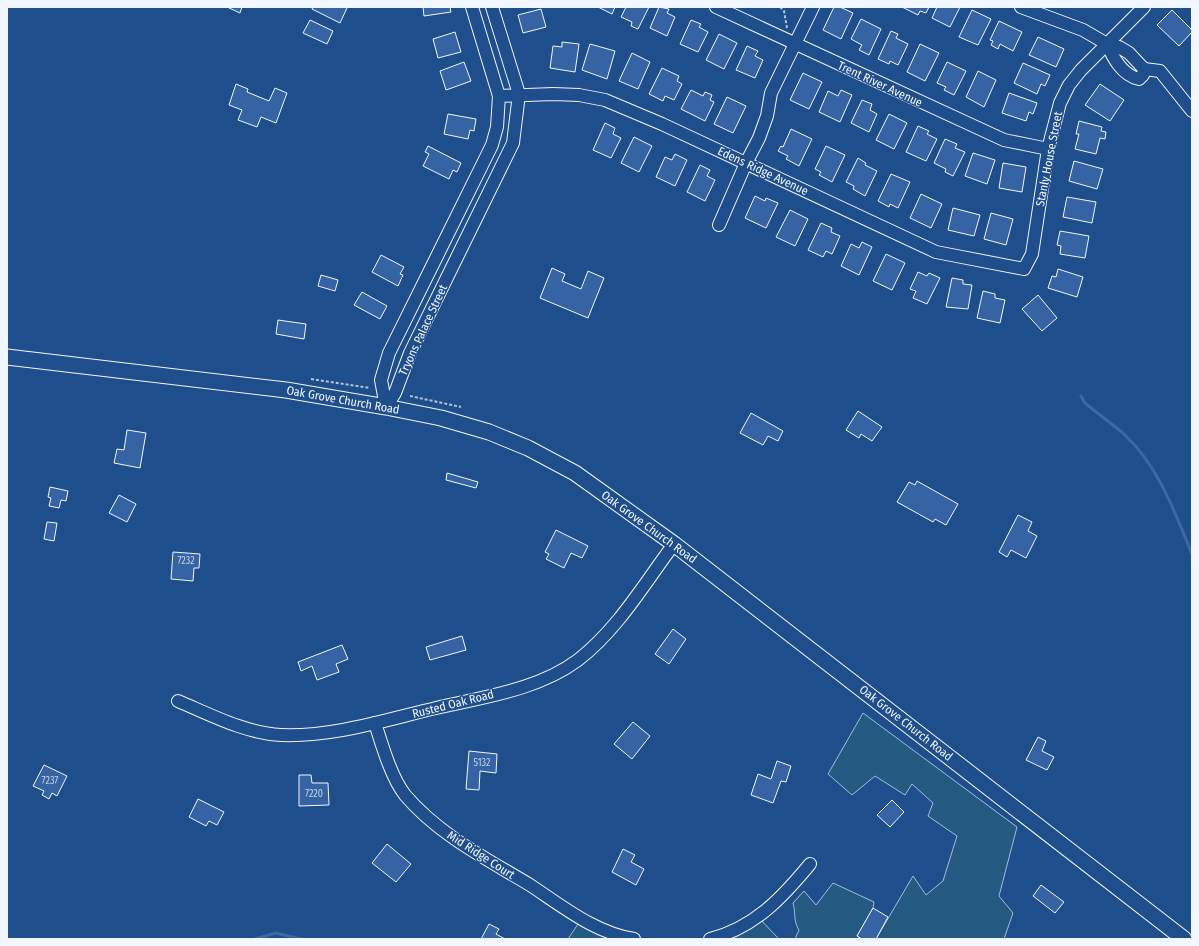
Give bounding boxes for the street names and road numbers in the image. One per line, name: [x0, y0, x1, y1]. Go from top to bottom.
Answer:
street label: Trent River Avenue: [835, 58, 925, 110]
street label: Stanly House Street: [1033, 110, 1065, 208]
street label: Edens Ridge Avenue: [716, 144, 811, 198]
street label: Tryons Palace Street: [396, 282, 450, 378]
street label: Oak Grove Church Road: [285, 383, 401, 417]
street label: Oak Grove Church Road: [599, 488, 699, 566]
street label: Oak Grove Church Road: [857, 682, 955, 764]
street label: Rusted Oak Road: [411, 687, 495, 721]
street label: Mid Ridge Court: [445, 828, 517, 882]

